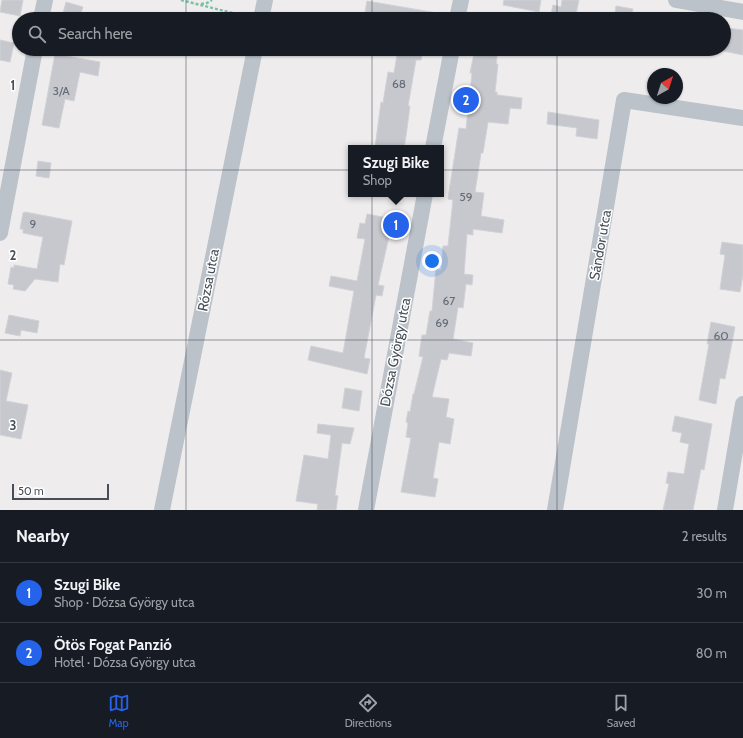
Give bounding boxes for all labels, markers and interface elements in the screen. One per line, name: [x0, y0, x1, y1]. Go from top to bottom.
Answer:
search box: [12, 12, 731, 56]
icon: search: [26, 23, 48, 45]
text: Search here: [58, 25, 133, 43]
north arrow: [647, 68, 683, 104]
house number: 68: [392, 76, 406, 91]
text: 1: [11, 77, 15, 93]
house number: 3/A: [52, 83, 70, 98]
pin: 2: [453, 85, 479, 115]
popup: [348, 145, 444, 197]
text: Szugi Bike: [363, 154, 429, 172]
text: Shop: [363, 172, 392, 188]
house number: 59: [459, 189, 473, 204]
street label: Sándor utca: [585, 208, 615, 281]
pin: 1: [383, 210, 409, 240]
house number: 9: [30, 216, 37, 231]
text: 2: [10, 247, 17, 263]
street label: Rózsa utca: [193, 247, 223, 313]
your location: [422, 251, 442, 271]
house number: 67: [443, 293, 455, 308]
street label: Dózsa György utca: [376, 296, 414, 408]
house number: 69: [435, 315, 449, 330]
house number: 60: [713, 328, 729, 343]
text: 3: [9, 417, 17, 433]
scale bar: [12, 482, 109, 501]
text: 50 m: [18, 484, 44, 498]
text: Nearby: [16, 526, 69, 546]
text: 2 results: [682, 528, 727, 544]
text: Szugi Bike: [54, 576, 120, 594]
text: 1: [27, 585, 31, 601]
text: 30 m: [697, 585, 727, 601]
text: Shop · Dózsa György utca: [54, 594, 194, 610]
text: Ötös Fogat Panzió: [54, 636, 172, 654]
text: 2: [26, 645, 32, 661]
text: 80 m: [696, 645, 727, 661]
text: Hotel · Dózsa György utca: [54, 654, 196, 670]
tab: Map: [108, 692, 130, 730]
tab: Directions: [345, 692, 392, 730]
tab: Saved: [607, 692, 635, 730]

